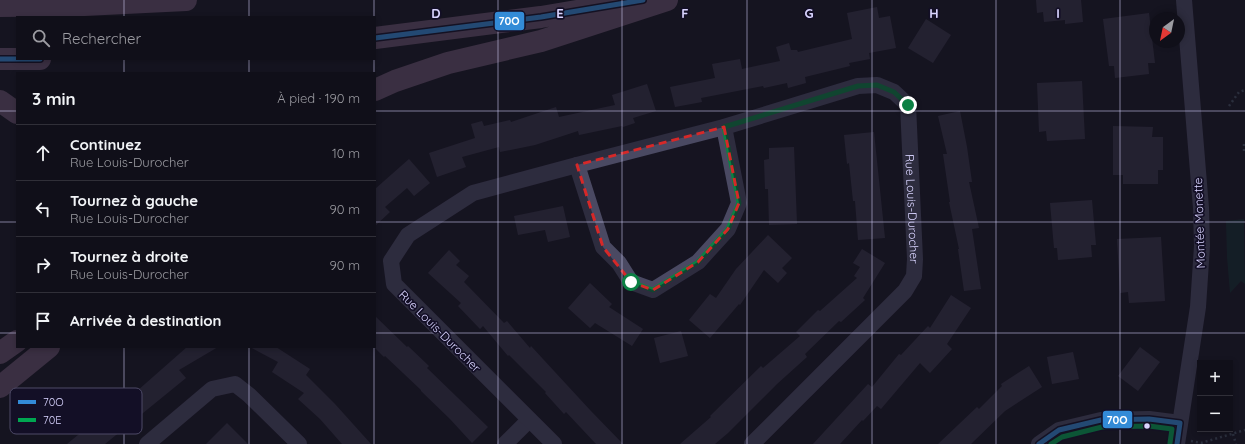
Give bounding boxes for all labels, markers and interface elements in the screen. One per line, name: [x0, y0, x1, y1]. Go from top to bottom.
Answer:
text: D: [431, 5, 441, 21]
text: E: [556, 5, 564, 21]
text: F: [681, 5, 689, 21]
text: G: [804, 5, 814, 21]
text: H: [929, 5, 939, 21]
text: I: [1056, 5, 1060, 21]
line badge: 70O: [494, 11, 525, 31]
north arrow: [1149, 12, 1185, 48]
text: 70O: [498, 14, 520, 28]
search box: [16, 16, 376, 60]
icon: search: [30, 27, 52, 49]
text: Rechercher: [62, 29, 141, 48]
text: 3 min: [32, 88, 76, 109]
text: À pied · 190 m: [277, 90, 360, 106]
route end: [899, 96, 917, 114]
text: Continuez: [70, 135, 141, 154]
icon: ahead: [32, 142, 54, 164]
text: 10 m: [332, 145, 360, 161]
text: Rue Louis-Durocher: [70, 154, 189, 170]
street label: Rue Louis-Durocher: [903, 154, 923, 264]
street label: Montée Monette: [1190, 177, 1208, 269]
text: Tournez à gauche: [70, 191, 198, 210]
icon: left: [32, 198, 54, 220]
text: 90 m: [330, 201, 360, 217]
text: Rue Louis-Durocher: [70, 210, 189, 226]
text: Tournez à droite: [70, 247, 189, 266]
icon: right: [32, 254, 54, 276]
text: 90 m: [330, 257, 360, 273]
text: Rue Louis-Durocher: [70, 266, 189, 282]
route start: [622, 273, 640, 291]
street label: Rue Louis-Durocher: [396, 287, 484, 375]
icon: arrive: [32, 310, 54, 332]
text: Arrivée à destination: [70, 311, 222, 330]
map controls: [1197, 360, 1233, 432]
button: +: [1197, 360, 1233, 396]
legend: [10, 388, 142, 434]
text: 70O: [43, 395, 64, 409]
button: −: [1197, 396, 1233, 432]
line badge: 70O: [1102, 410, 1133, 429]
text: 70E: [43, 413, 61, 427]
text: 70O: [1106, 413, 1128, 427]
unlabelled marker: [1142, 421, 1152, 431]

